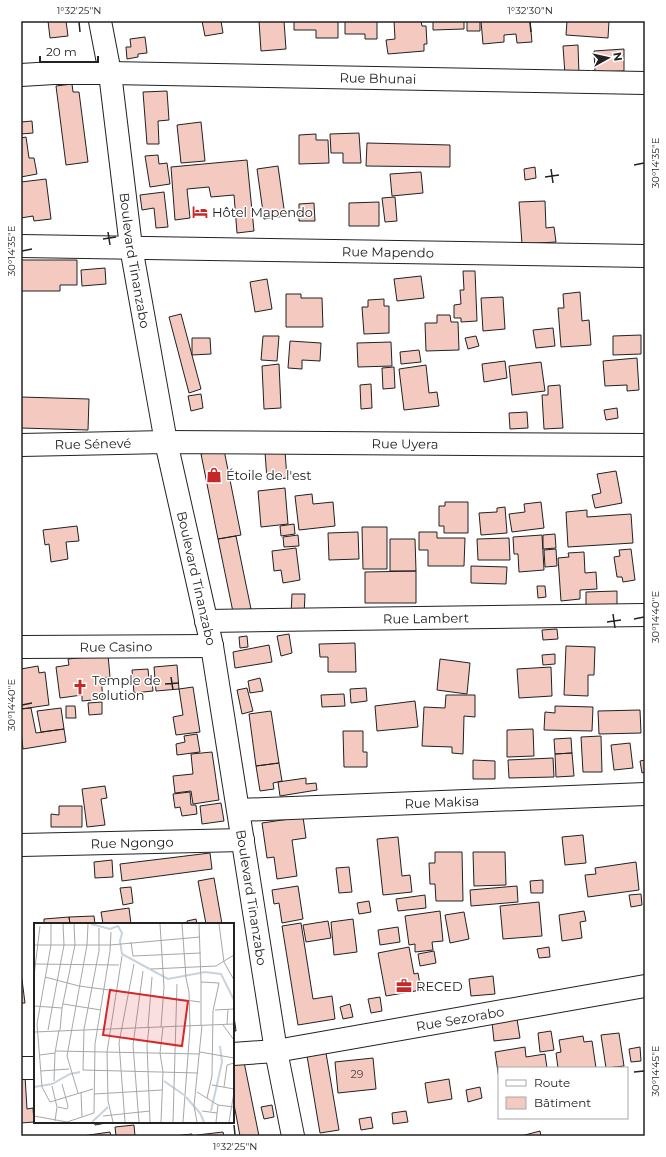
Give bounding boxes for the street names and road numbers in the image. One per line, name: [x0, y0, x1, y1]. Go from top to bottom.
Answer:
street label: Rue Bhunai: [339, 69, 416, 87]
street label: Boulevard Tinanzabo: [116, 192, 153, 330]
street label: Rue Mapendo: [342, 243, 434, 261]
street label: Rue Sénevé: [55, 435, 132, 452]
street label: Rue Uyera: [372, 435, 438, 452]
street label: Boulevard Tinanzabo: [174, 510, 220, 647]
street label: Rue Lambert: [383, 609, 469, 627]
street label: Rue Casino: [79, 638, 153, 655]
street label: Rue Makisa: [404, 793, 480, 811]
street label: Boulevard Tinanzabo: [233, 828, 270, 966]
street label: Rue Ngongo: [90, 834, 174, 851]
street label: Rue Sezorabo: [415, 1003, 505, 1034]

